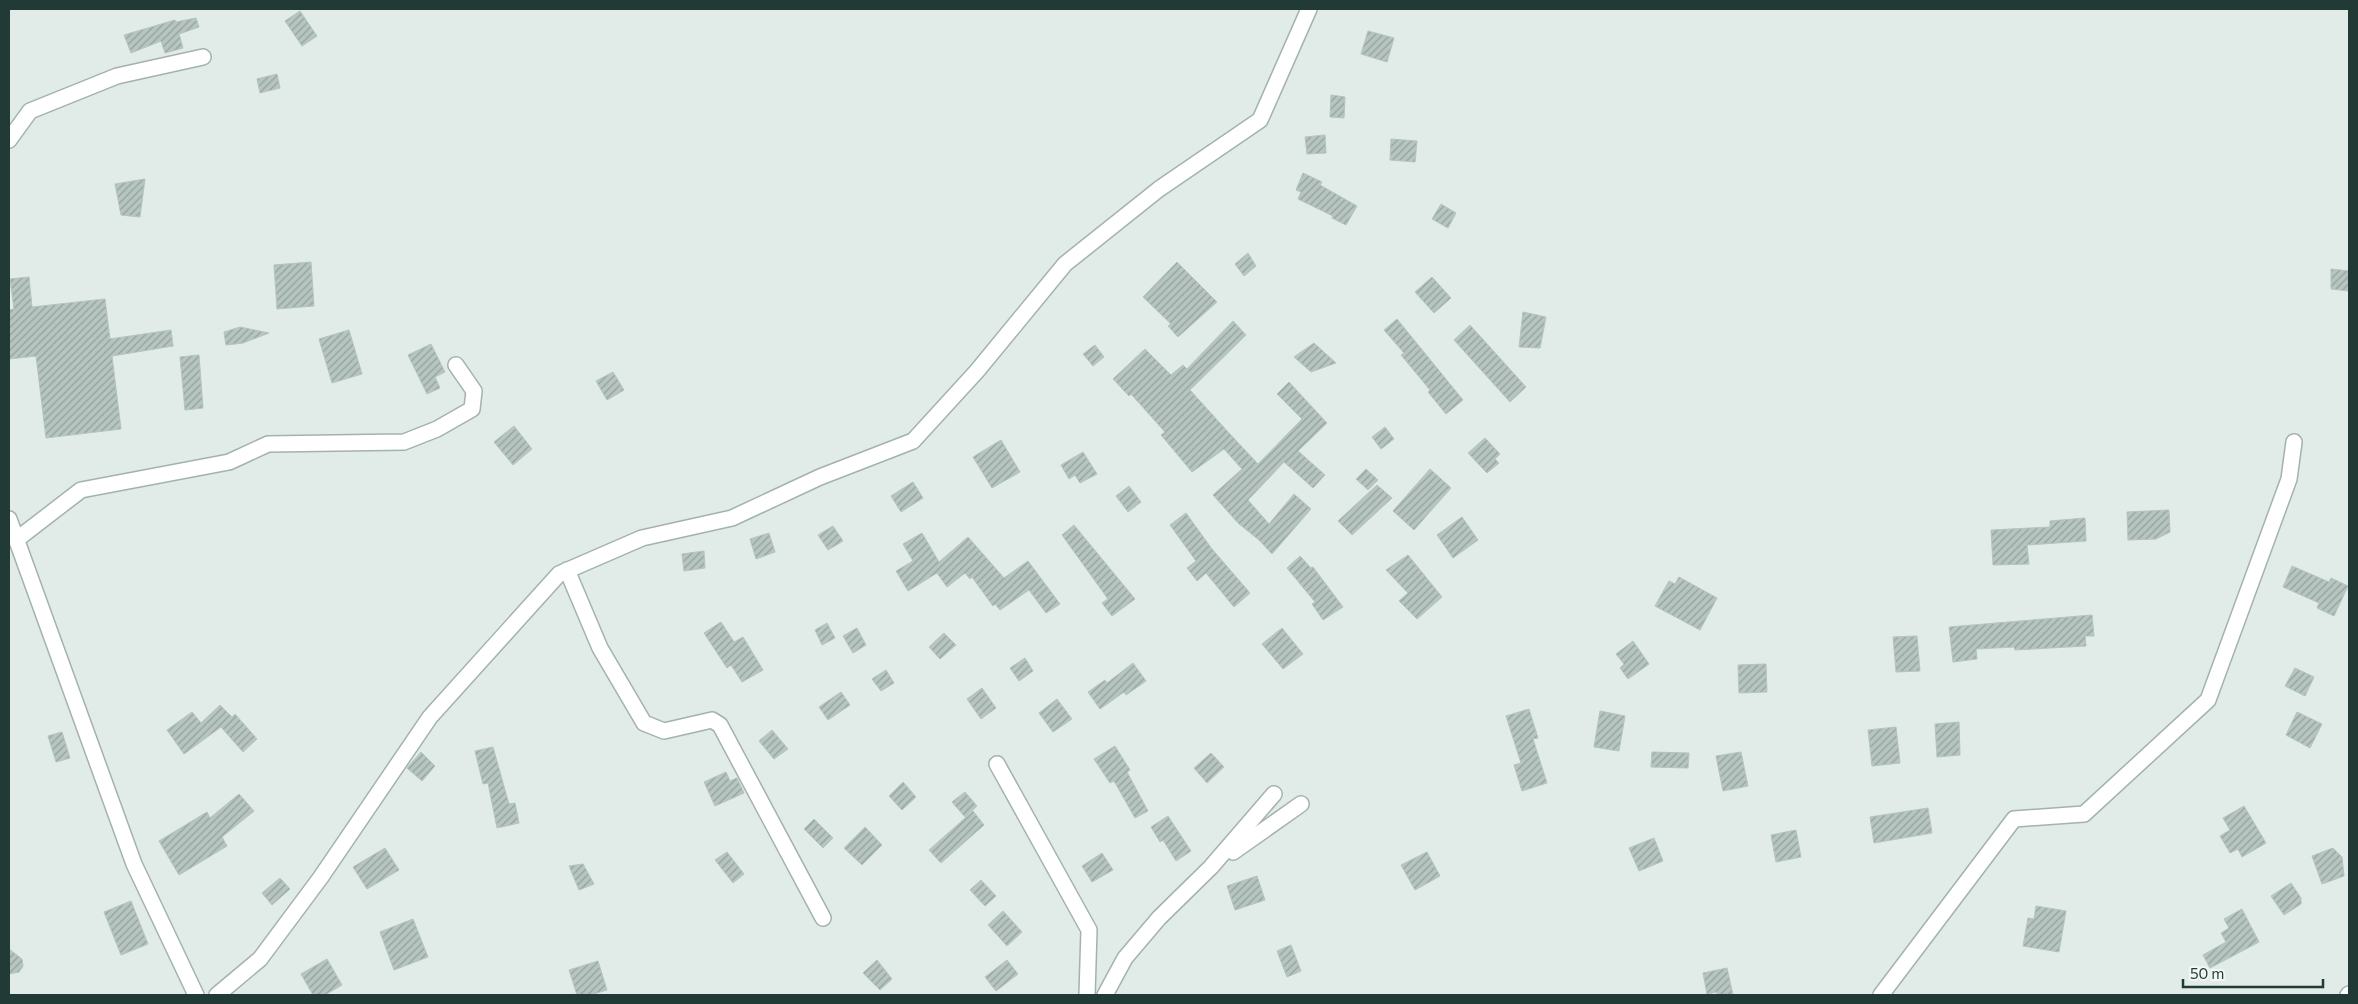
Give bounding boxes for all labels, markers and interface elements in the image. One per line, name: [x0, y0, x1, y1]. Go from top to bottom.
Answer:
scale bar: [2183, 956, 2323, 988]
text: 50 m: [2190, 964, 2224, 982]

